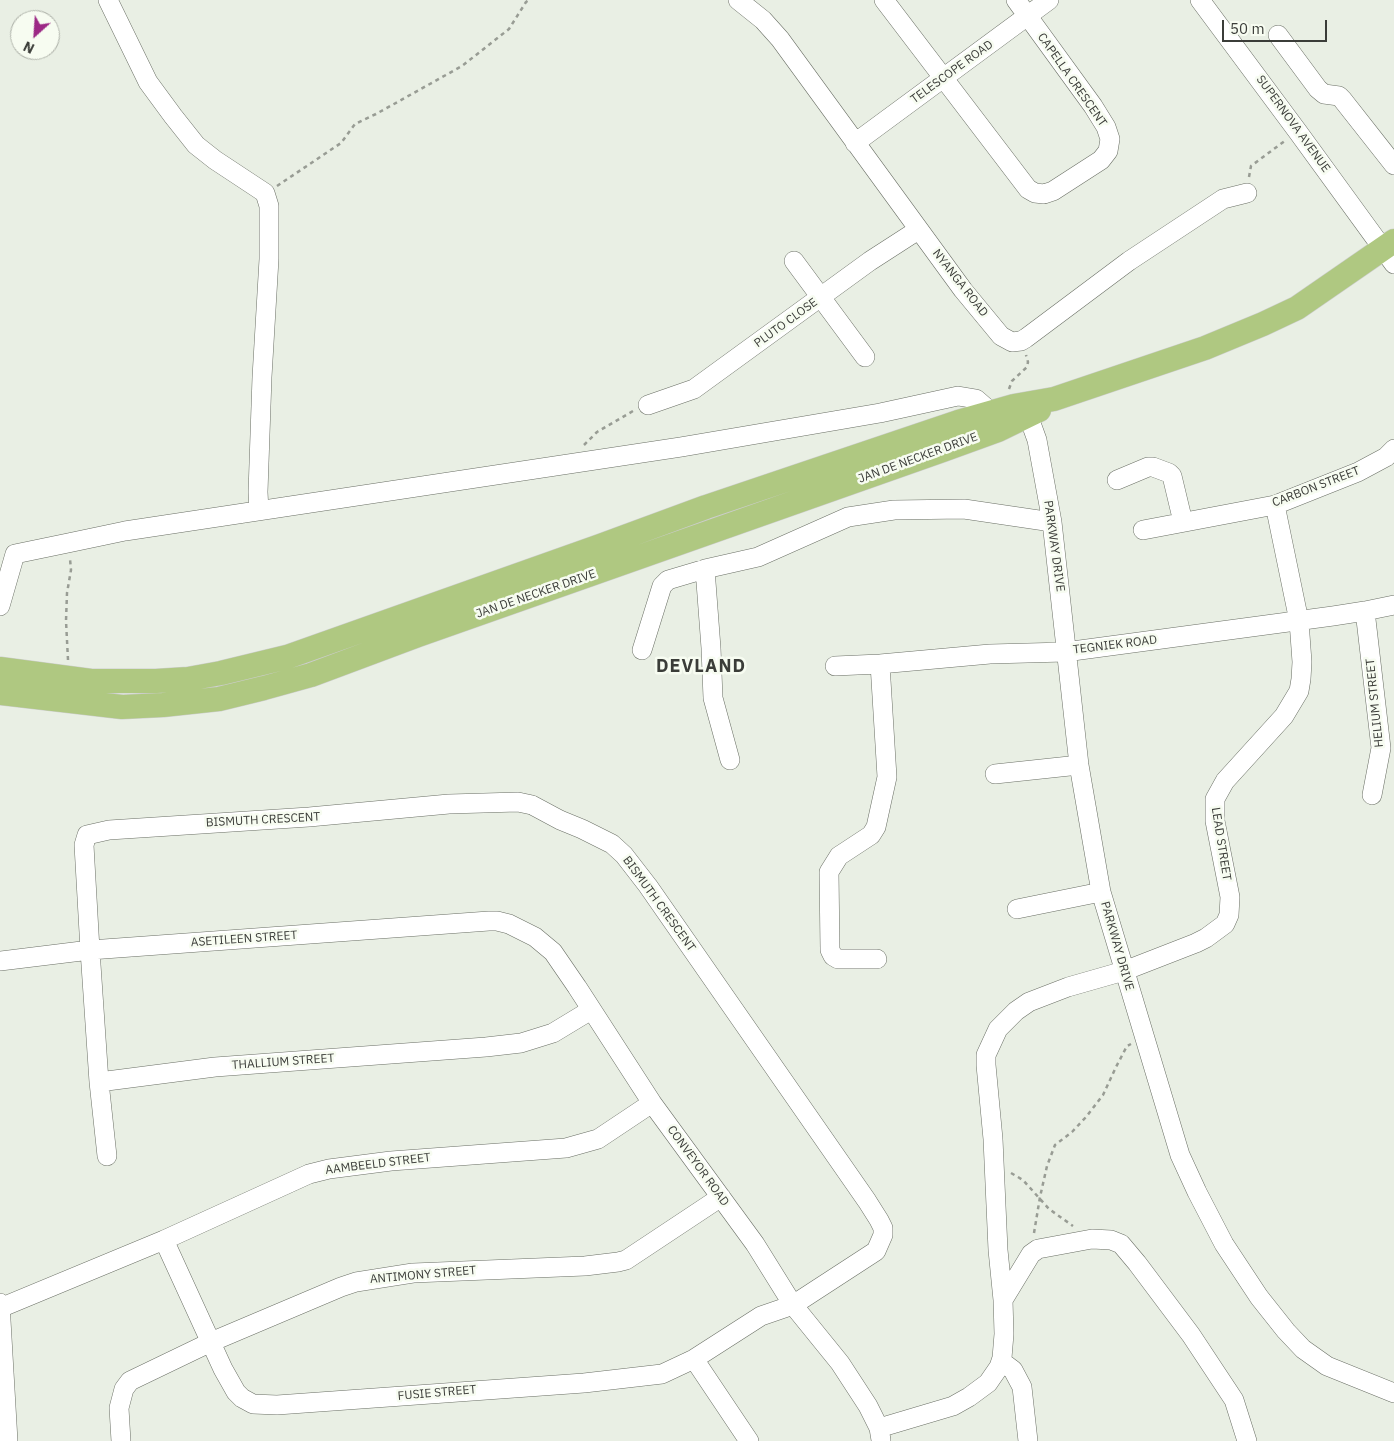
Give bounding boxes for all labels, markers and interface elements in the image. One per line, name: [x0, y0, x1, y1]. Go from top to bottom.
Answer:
north arrow: [10, 10, 60, 60]
scale bar: [1224, 10, 1329, 42]
text: 50 m: [1230, 19, 1265, 38]
street label: CAPELLA CRESCENT: [1034, 30, 1110, 130]
text: N: [20, 37, 37, 58]
street label: TELESCOPE ROAD: [908, 37, 996, 107]
street label: SUPERNOVA AVENUE: [1253, 73, 1333, 175]
street label: NYANGA ROAD: [929, 246, 991, 320]
street label: PLUTO CLOSE: [752, 295, 820, 351]
street label: JAN DE NECKER DRIVE: [856, 430, 980, 486]
street label: CARBON STREET: [1270, 464, 1362, 510]
street label: PARKWAY DRIVE: [1040, 499, 1068, 593]
street label: JAN DE NECKER DRIVE: [474, 567, 598, 621]
street label: TEGNIEK ROAD: [1072, 633, 1158, 657]
district label: DEVLAND: [655, 656, 747, 678]
street label: HELIUM STREET: [1363, 658, 1387, 748]
street label: LEAD STREET: [1208, 806, 1234, 882]
street label: BISMUTH CRESCENT: [205, 810, 321, 830]
street label: BISMUTH CRESCENT: [620, 853, 698, 955]
street label: PARKWAY DRIVE: [1097, 900, 1137, 992]
street label: ASETILEEN STREET: [190, 928, 298, 950]
street label: THALLIUM STREET: [231, 1051, 335, 1073]
street label: CONVEYOR ROAD: [664, 1123, 732, 1209]
street label: AAMBEELD STREET: [324, 1150, 432, 1178]
street label: ANTIMONY STREET: [369, 1263, 477, 1287]
street label: FUSIE STREET: [397, 1382, 477, 1404]

